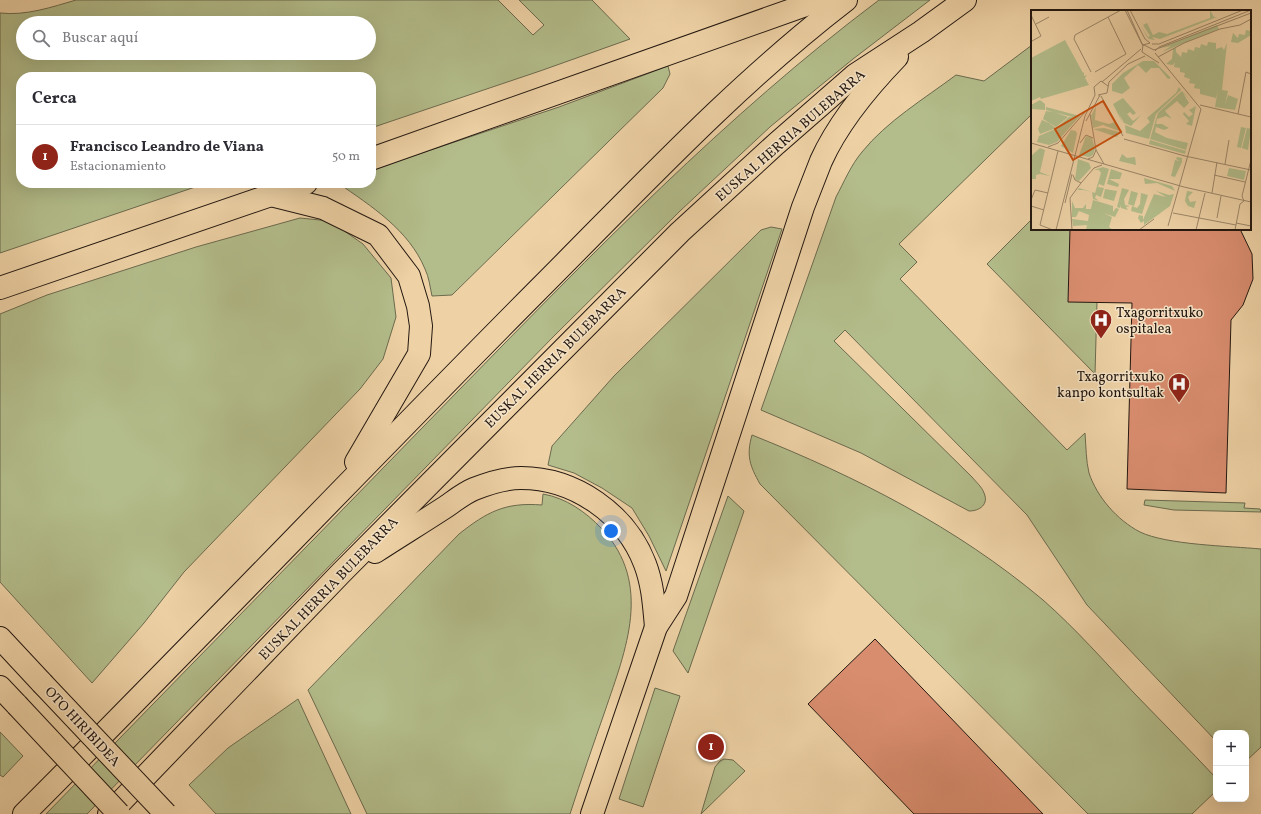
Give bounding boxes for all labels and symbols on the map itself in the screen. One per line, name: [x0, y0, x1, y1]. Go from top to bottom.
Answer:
inset map: [1031, 10, 1251, 230]
street label: EUSKAL HERRIA BULEBARRA: [712, 66, 870, 207]
street label: EUSKAL HERRIA BULEBARRA: [481, 283, 631, 433]
place label: Txagorritxuko ospitalea: [1116, 304, 1203, 339]
hospital icon: Txagorritxuko ospitalea: [1088, 307, 1114, 340]
place label: Txagorritxuko kanpo kontsultak: [1057, 368, 1164, 403]
hospital icon: Txagorritxuko kanpo kontsultak: [1166, 371, 1192, 404]
street label: EUSKAL HERRIA BULEBARRA: [255, 513, 403, 665]
your location: [601, 521, 621, 541]
street label: OTO HIRIBIDEA: [40, 683, 124, 771]
pin: 1: [698, 732, 724, 762]

